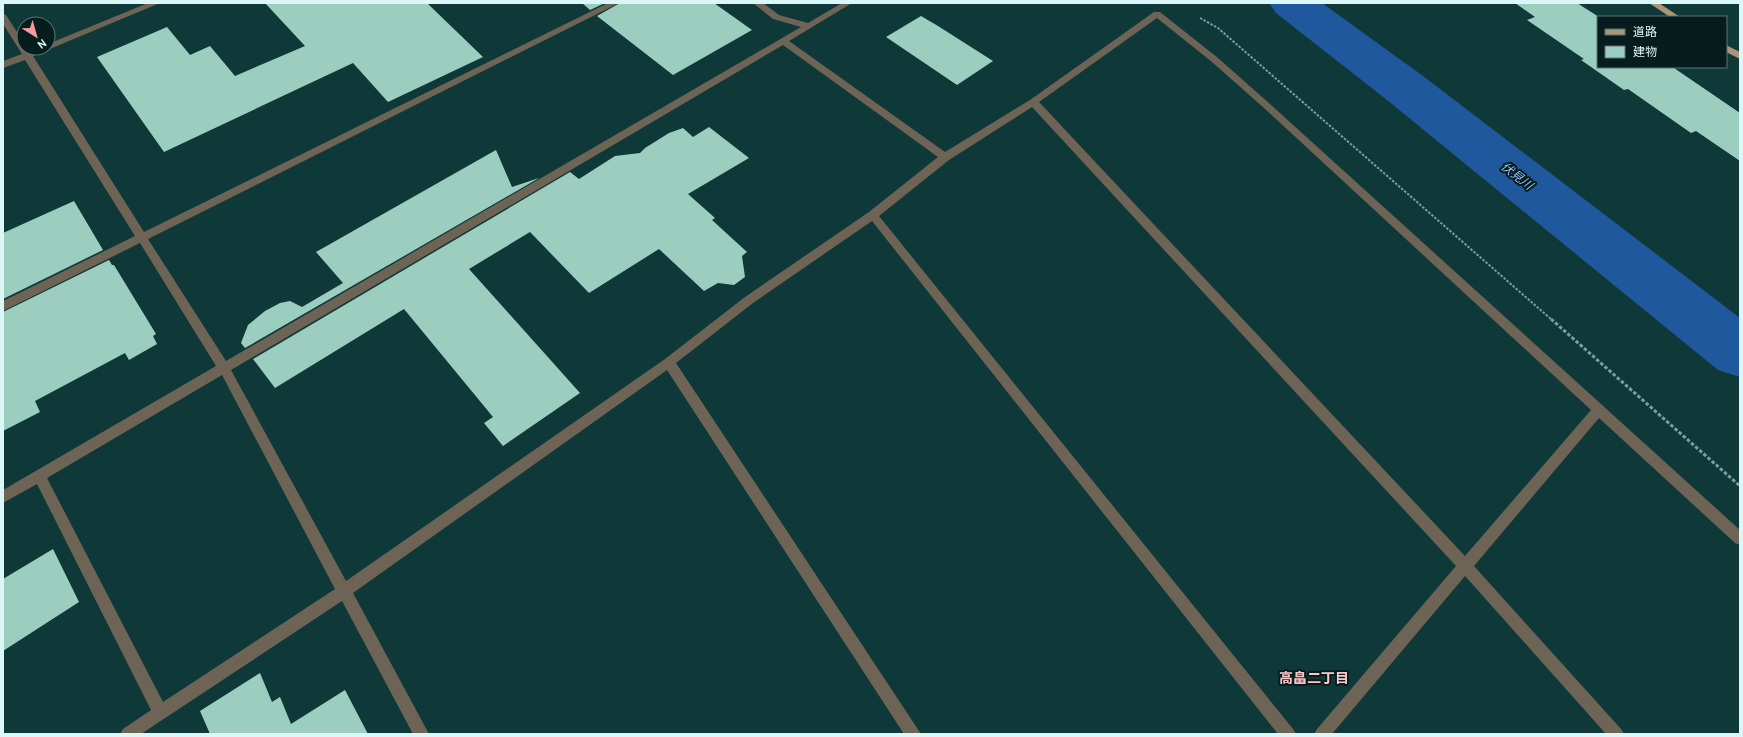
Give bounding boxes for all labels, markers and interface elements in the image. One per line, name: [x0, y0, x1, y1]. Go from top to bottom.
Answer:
north arrow: [16, 16, 56, 56]
legend: [1597, 16, 1727, 68]
text: 道路: [1633, 24, 1657, 39]
text: N: [35, 36, 49, 52]
text: 建物: [1633, 44, 1657, 59]
water label: 伏見川: [1499, 159, 1538, 194]
district label: 高畠二丁目: [1279, 669, 1349, 687]

